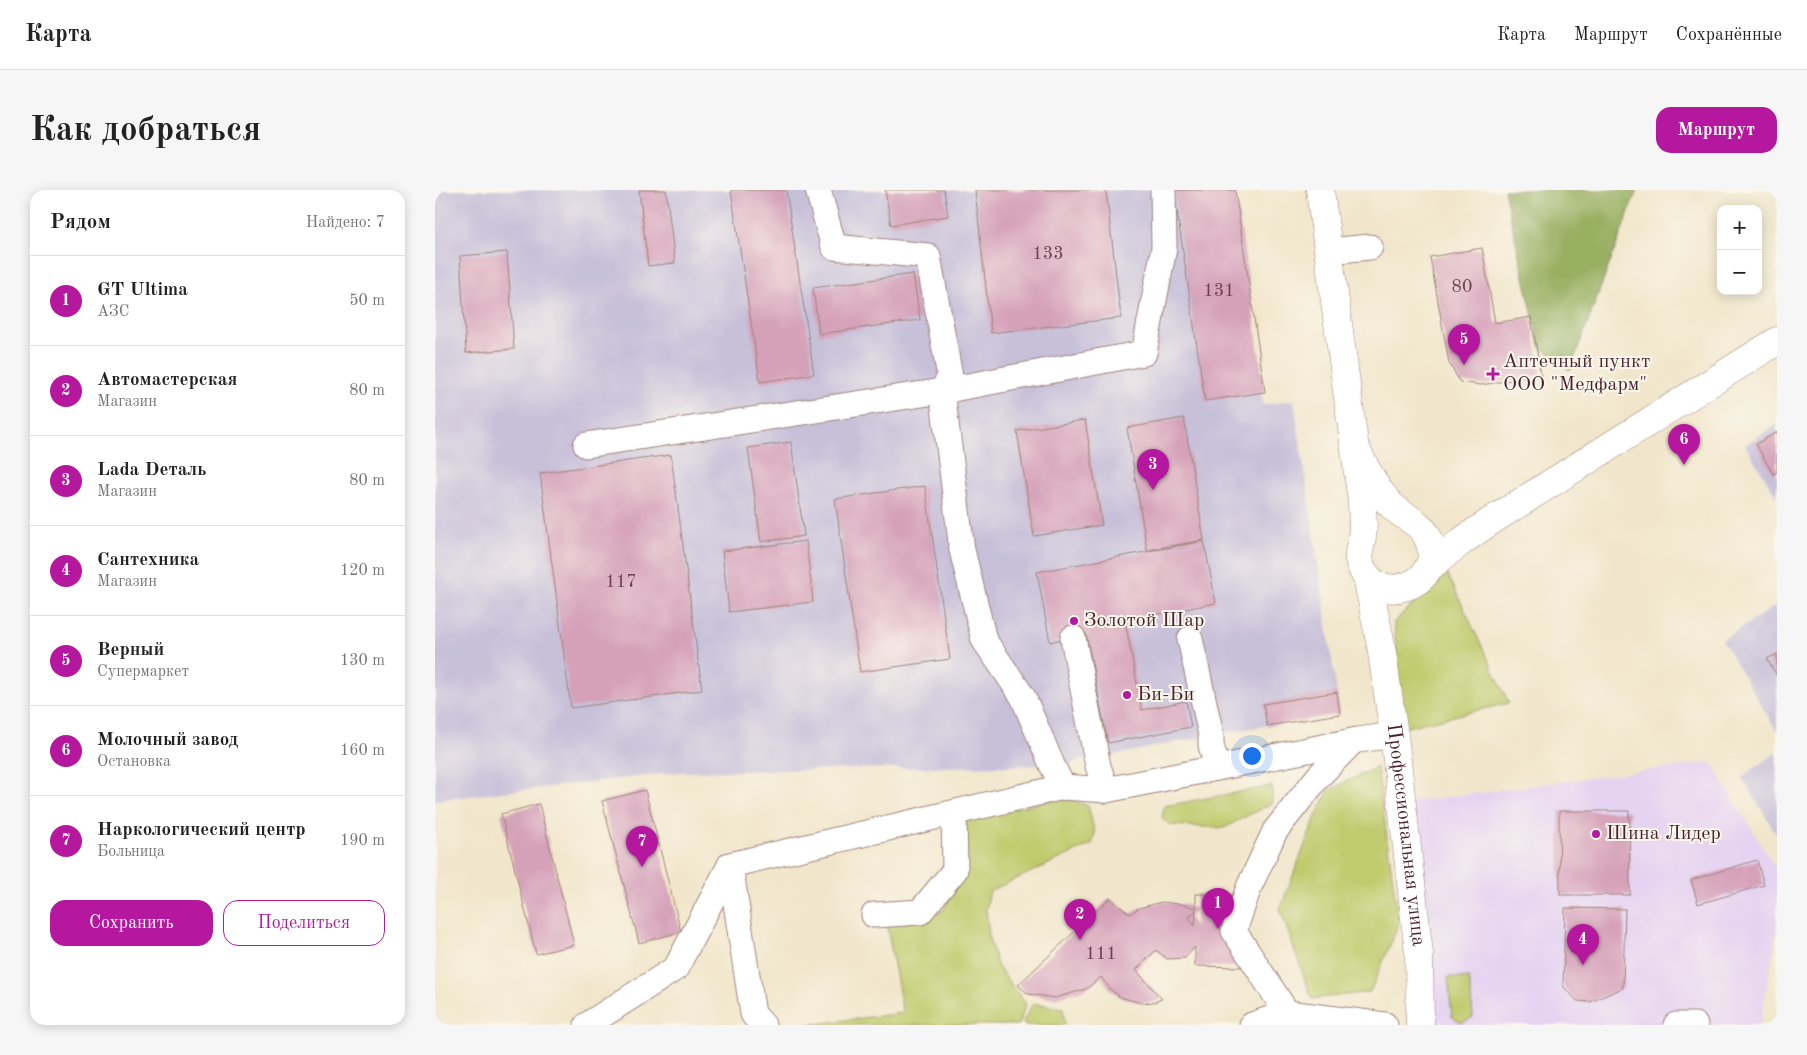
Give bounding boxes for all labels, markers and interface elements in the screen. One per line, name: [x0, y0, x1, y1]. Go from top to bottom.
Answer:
text: Карта: [25, 23, 92, 47]
text: Карта: [1497, 26, 1546, 44]
text: Маршрут: [1574, 26, 1648, 44]
text: Сохранённые: [1676, 26, 1782, 44]
button: Маршрут: [1656, 107, 1777, 153]
text: Как добраться: [30, 113, 261, 148]
map controls: [1717, 205, 1762, 295]
button: +: [1717, 205, 1762, 250]
text: Рядом: [50, 212, 111, 233]
text: Найдено: 7: [306, 215, 385, 231]
house number: 133: [1032, 245, 1064, 263]
button: −: [1717, 250, 1762, 295]
house number: 80: [1452, 278, 1472, 296]
text: GT Ultima: [97, 281, 188, 300]
house number: 131: [1203, 282, 1235, 300]
text: 1: [61, 293, 71, 309]
text: 50 m: [349, 293, 385, 309]
text: АЗС: [97, 304, 129, 320]
pin: 5: [1448, 324, 1480, 365]
place label: Аптечный пункт ООО "Медфарм": [1503, 352, 1650, 395]
marker: Аптечный пункт ООО "Медфарм": [1487, 368, 1499, 380]
text: Автомастерская: [97, 371, 238, 390]
text: 2: [61, 383, 71, 399]
text: 80 m: [349, 383, 385, 399]
text: Магазин: [97, 394, 157, 410]
pin: 6: [1668, 424, 1700, 465]
pin: 3: [1137, 449, 1169, 490]
text: Lada Dеталь: [97, 461, 206, 480]
text: 3: [61, 473, 71, 489]
text: 80 m: [349, 473, 385, 489]
text: Магазин: [97, 484, 157, 500]
text: Сантехника: [97, 551, 199, 570]
text: 4: [61, 563, 71, 579]
text: 120 m: [340, 563, 385, 579]
house number: 117: [605, 573, 637, 591]
text: Магазин: [97, 574, 157, 590]
place label: Золотой Шар: [1084, 611, 1204, 631]
marker: Золотой Шар: [1068, 615, 1080, 627]
text: Верный: [97, 641, 164, 660]
text: 5: [61, 653, 71, 669]
text: 130 m: [340, 653, 385, 669]
text: Супермаркет: [97, 664, 189, 680]
place label: Би-Би: [1137, 685, 1194, 705]
marker: Би-Би: [1121, 689, 1133, 701]
street label: Профессиональная улица: [1382, 722, 1428, 948]
text: Молочный завод: [97, 731, 238, 750]
text: 6: [61, 743, 71, 759]
text: 160 m: [340, 743, 385, 759]
your location: [1239, 743, 1265, 769]
text: Остановка: [97, 754, 171, 770]
text: Наркологический центр: [97, 821, 306, 840]
place label: Шина Лидер: [1606, 824, 1721, 844]
pin: 7: [626, 826, 658, 867]
marker: Шина Лидер: [1590, 828, 1602, 840]
text: 7: [61, 833, 71, 849]
text: 190 m: [340, 833, 385, 849]
text: Больница: [97, 844, 165, 860]
pin: 1: [1202, 888, 1234, 929]
pin: 2: [1064, 899, 1096, 940]
button: Сохранить: [50, 900, 213, 946]
button: Поделиться: [223, 900, 385, 946]
pin: 4: [1567, 924, 1599, 965]
house number: 111: [1085, 945, 1117, 963]

